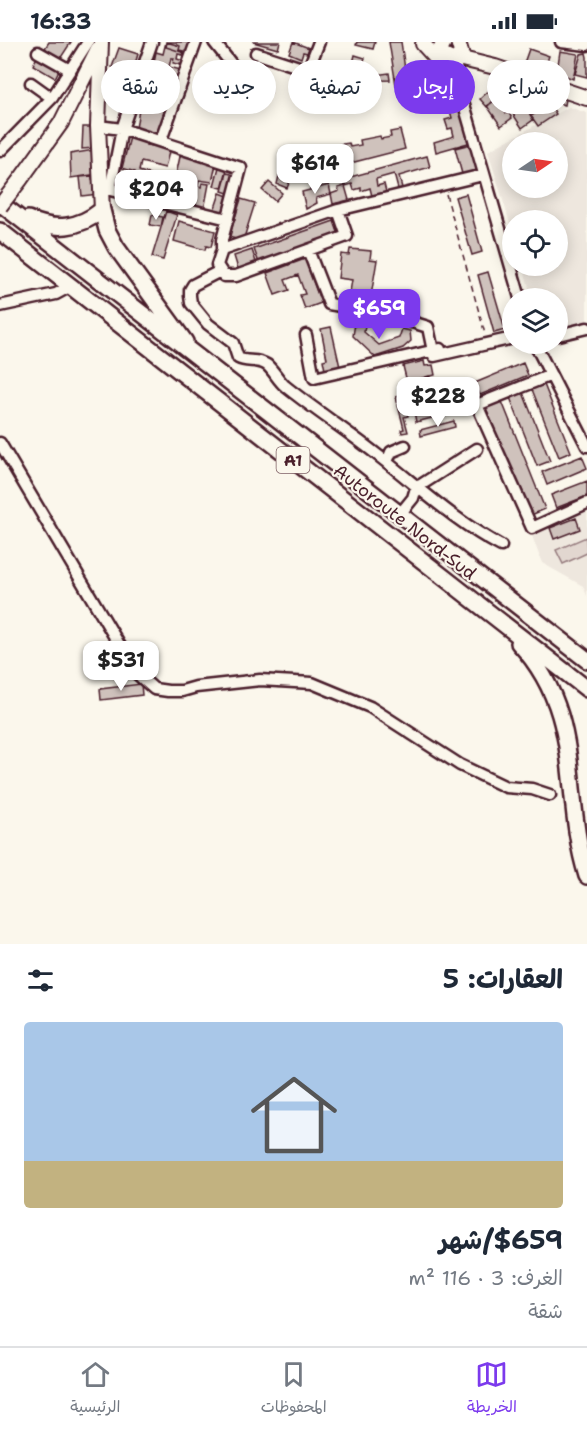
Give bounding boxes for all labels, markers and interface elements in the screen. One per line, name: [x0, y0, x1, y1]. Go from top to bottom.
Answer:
text: 16:33: [30, 7, 91, 36]
chip: شقة: [101, 60, 180, 114]
chip: جديد: [192, 60, 276, 114]
chip: تصفية: [288, 60, 382, 114]
chip: إيجار: [394, 60, 475, 114]
chip: شراء: [487, 60, 570, 114]
north arrow: [502, 132, 568, 198]
map controls: [502, 132, 568, 354]
pin: $614: [279, 144, 351, 195]
text: $614: [291, 150, 339, 176]
pin: $204: [120, 170, 192, 221]
text: $204: [129, 176, 183, 202]
button: locate: [502, 210, 568, 276]
button: layers: [502, 288, 568, 354]
pin: $659: [343, 289, 415, 340]
text: $659: [352, 295, 406, 321]
pin: $228: [402, 377, 474, 428]
text: $228: [411, 383, 465, 409]
road number: A1: [276, 447, 310, 473]
street label: Autoroute Nord-Sud: [329, 459, 481, 585]
pin: $531: [85, 641, 157, 692]
text: $531: [97, 647, 145, 673]
text: العقارات: 5: [443, 961, 563, 996]
icon: filters: [24, 964, 57, 997]
icon: home: [240, 1061, 348, 1169]
text: $659/شهر: [439, 1222, 563, 1257]
text: الغرف: 3 · 116 m²: [409, 1265, 563, 1291]
text: شقة: [528, 1298, 563, 1324]
tab: الرئيسية: [70, 1358, 120, 1421]
tab: المحفوظات: [261, 1358, 327, 1421]
tab: الخريطة: [467, 1358, 517, 1421]

